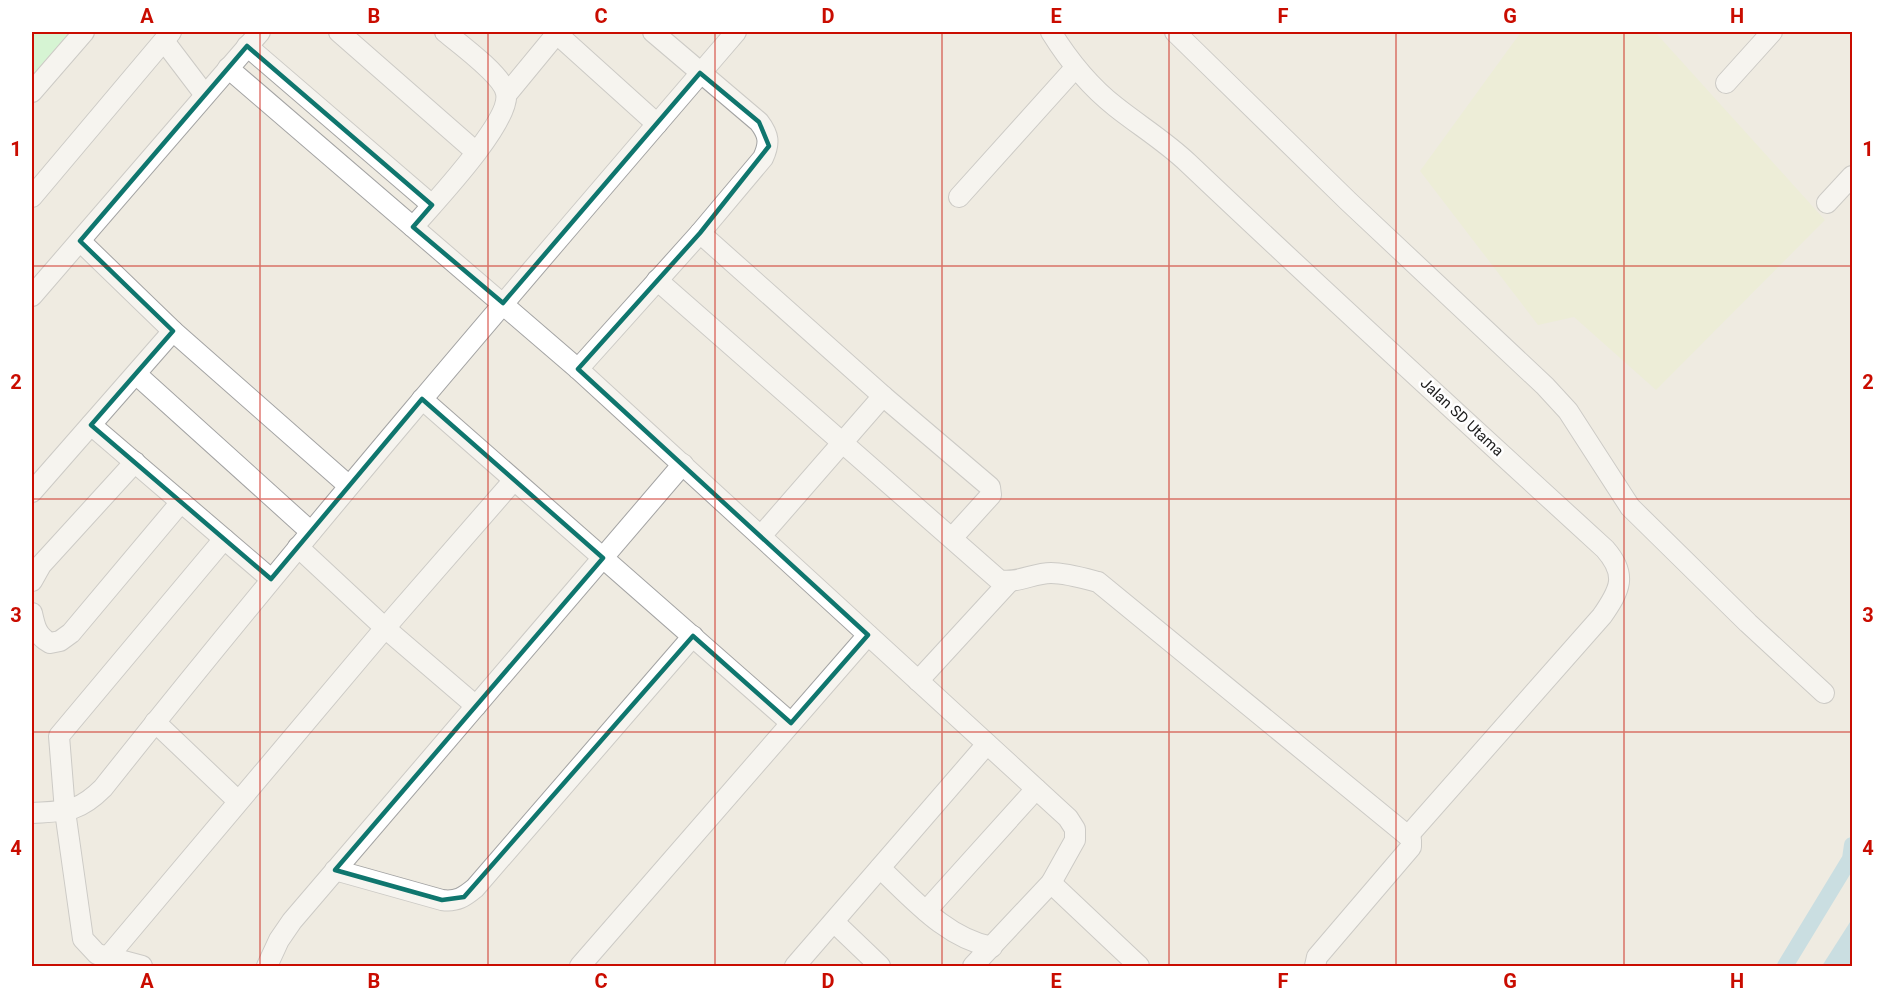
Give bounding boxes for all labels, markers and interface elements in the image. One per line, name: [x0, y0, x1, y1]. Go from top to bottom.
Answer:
text: A: [140, 4, 154, 28]
text: B: [368, 4, 380, 28]
text: C: [594, 4, 608, 28]
text: D: [822, 4, 835, 28]
text: E: [1050, 4, 1062, 28]
text: F: [1278, 4, 1289, 28]
text: G: [1503, 4, 1517, 28]
text: H: [1730, 4, 1744, 28]
text: 1: [10, 137, 22, 161]
text: 1: [1862, 137, 1874, 161]
text: 2: [10, 370, 22, 394]
text: 2: [1862, 370, 1874, 394]
street label: Jalan SD Utama: [1417, 374, 1507, 460]
text: 3: [10, 603, 22, 627]
text: 3: [1862, 603, 1874, 627]
text: 4: [10, 836, 22, 860]
text: 4: [1862, 836, 1874, 860]
text: A: [140, 969, 154, 993]
text: B: [368, 969, 380, 993]
text: C: [594, 969, 608, 993]
text: D: [822, 969, 835, 993]
text: E: [1050, 969, 1062, 993]
text: F: [1278, 969, 1289, 993]
text: G: [1503, 969, 1517, 993]
text: H: [1730, 969, 1744, 993]

